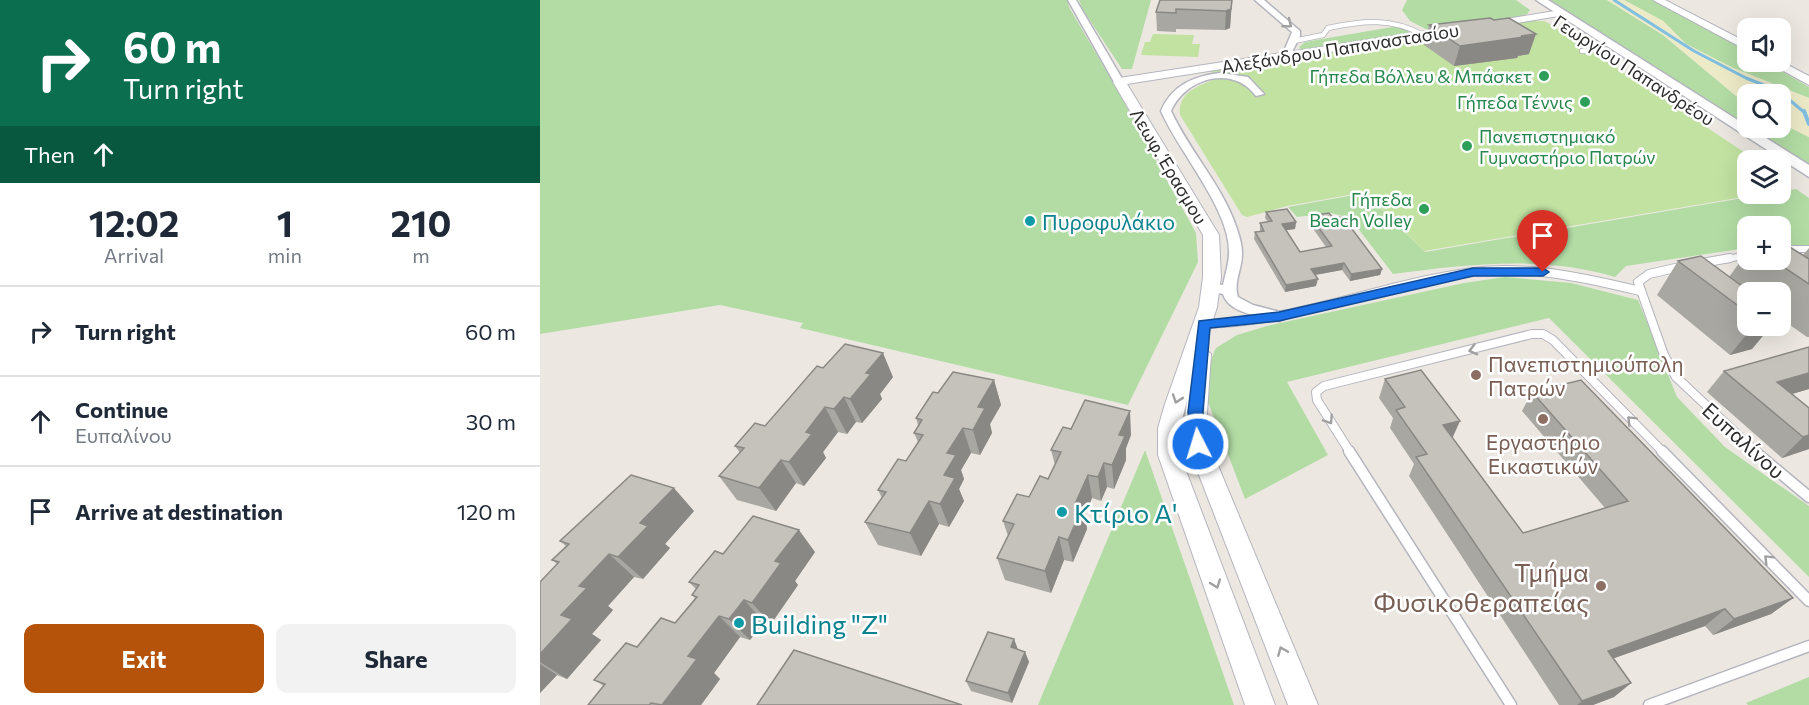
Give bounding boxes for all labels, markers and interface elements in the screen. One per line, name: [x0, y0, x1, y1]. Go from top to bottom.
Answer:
street label: Γεωργίου Παπανδρέου: [1549, 10, 1719, 130]
one-way arrow: [1281, 17, 1292, 28]
street label: Αλεξάνδρου Παπαναστασίου: [1220, 18, 1460, 78]
map controls: [1737, 18, 1791, 336]
button: sound: [1737, 18, 1791, 72]
text: 60 m: [123, 20, 222, 72]
icon: right: [24, 24, 102, 102]
place label: Γήπεδα Βόλλευ & Μπάσκετ: [1309, 65, 1532, 87]
marker: Γήπεδα Βόλλευ & Μπάσκετ: [1537, 69, 1551, 83]
text: Turn right: [123, 72, 243, 105]
button: search: [1737, 84, 1791, 138]
place label: Γήπεδα Τέννις: [1457, 91, 1573, 113]
marker: Γήπεδα Τέννις: [1578, 95, 1592, 109]
street label: Λεωφ. Έρασμου: [1126, 104, 1212, 228]
place label: Πανεπιστημιακό Γυμναστήριο Πατρών: [1479, 125, 1655, 168]
icon: ahead: [87, 138, 120, 171]
marker: Πανεπιστημιακό Γυμναστήριο Πατρών: [1460, 139, 1474, 153]
text: Then: [24, 141, 75, 168]
button: layers: [1737, 150, 1791, 204]
place label: Γήπεδα Beach Volley: [1309, 188, 1412, 231]
text: 12:02: [89, 200, 179, 244]
text: 1: [277, 200, 293, 244]
text: 210: [391, 200, 451, 244]
marker: Γήπεδα Beach Volley: [1417, 202, 1431, 216]
place label: Πυροφυλάκιο: [1042, 209, 1175, 234]
pin: [1517, 210, 1568, 272]
marker: Πυροφυλάκιο: [1023, 214, 1037, 228]
button: +: [1737, 216, 1791, 270]
icon: arrive: [1526, 219, 1559, 252]
text: Arrival: [104, 243, 164, 267]
text: min: [268, 243, 302, 267]
text: m: [412, 243, 430, 267]
button: −: [1737, 282, 1791, 336]
icon: right: [24, 315, 57, 348]
text: Turn right: [75, 318, 176, 345]
text: 60 m: [465, 318, 516, 345]
one-way arrow: [1468, 342, 1478, 355]
place label: Πανεπιστημιούπολη Πατρών: [1488, 351, 1684, 400]
marker: Πανεπιστημιούπολη Πατρών: [1469, 368, 1483, 382]
one-way arrow: [1172, 393, 1184, 404]
text: Continue: [75, 396, 168, 423]
street label: Ευπαλίνου: [1698, 397, 1790, 483]
icon: ahead: [24, 405, 57, 438]
text: 30 m: [466, 408, 516, 435]
position arrow: [1166, 412, 1230, 476]
marker: Εργαστήριο Εικαστικών: [1536, 412, 1550, 426]
one-way arrow: [1322, 414, 1334, 424]
one-way arrow: [1628, 417, 1639, 428]
text: Ευπαλίνου: [75, 423, 172, 447]
place label: Εργαστήριο Εικαστικών: [1486, 429, 1600, 478]
icon: arrive: [24, 495, 57, 528]
place label: Κτίριο Α': [1074, 497, 1178, 528]
text: Arrive at destination: [75, 498, 283, 525]
text: 120 m: [457, 498, 516, 525]
marker: Κτίριο Α': [1055, 505, 1069, 519]
place label: Τμήμα Φυσικοθεραπείας: [1373, 556, 1589, 617]
one-way arrow: [1764, 556, 1775, 566]
one-way arrow: [1209, 578, 1221, 589]
marker: Τμήμα Φυσικοθεραπείας: [1594, 579, 1608, 593]
place label: Building "Z": [751, 608, 888, 639]
marker: Building "Z": [732, 616, 746, 630]
button: Exit: [24, 624, 264, 693]
button: Share: [276, 624, 516, 693]
one-way arrow: [1277, 646, 1289, 657]

